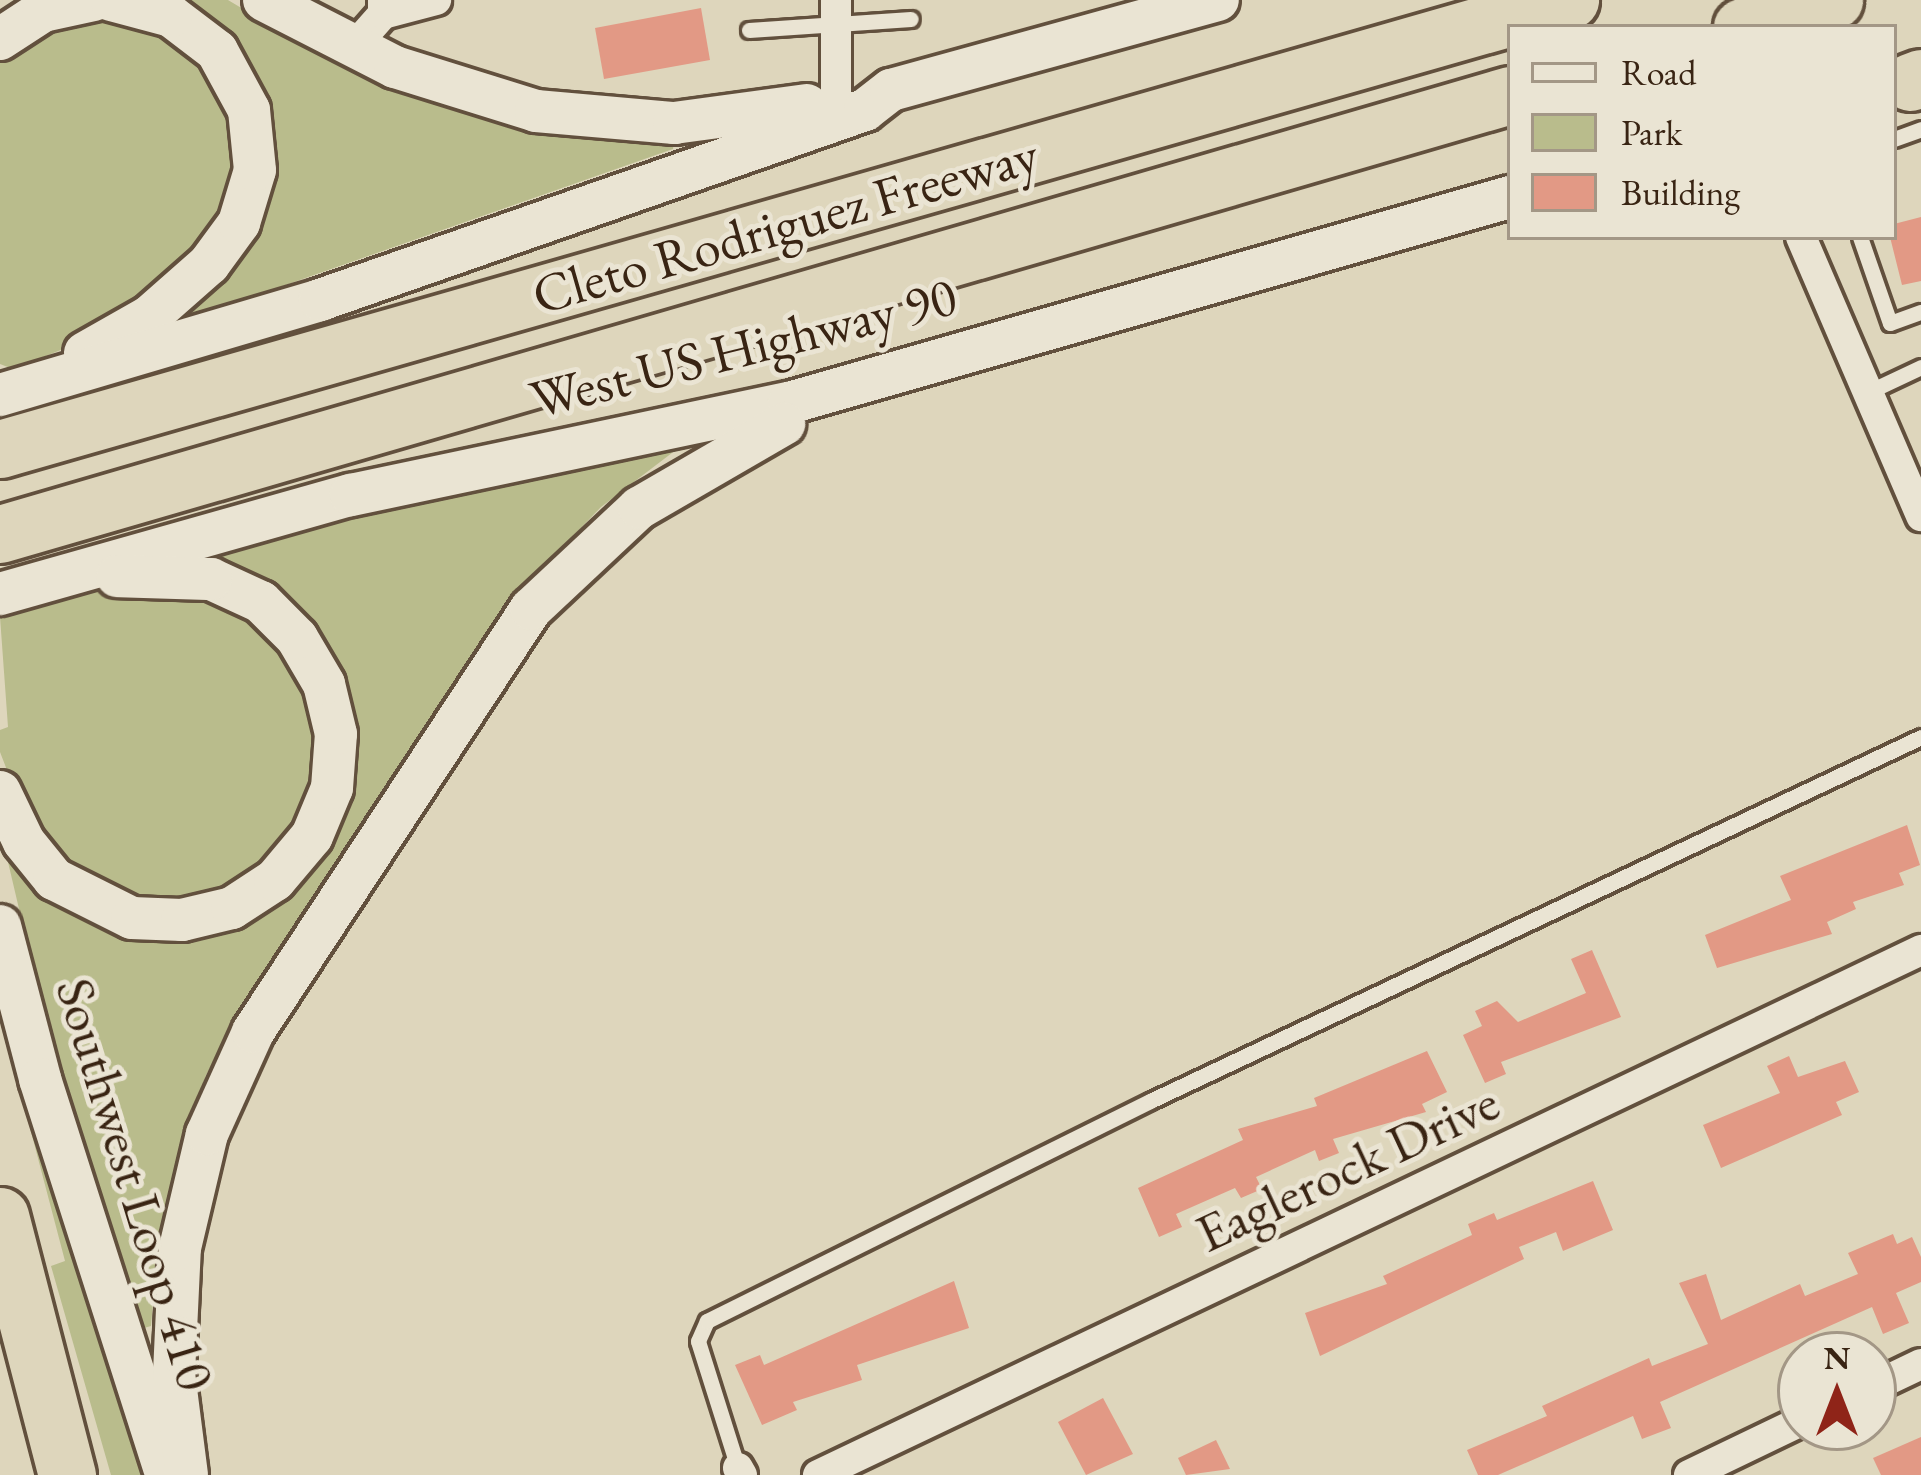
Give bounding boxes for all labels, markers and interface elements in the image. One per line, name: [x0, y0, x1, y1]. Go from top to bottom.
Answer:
legend: [1507, 24, 1897, 240]
text: Road: [1621, 49, 1696, 96]
text: Park: [1621, 109, 1682, 156]
street label: Cleto Rodriguez Freeway: [525, 121, 1045, 327]
text: Building: [1621, 169, 1740, 216]
street label: West US Highway 90: [523, 263, 963, 431]
street label: Southwest Loop 410: [43, 970, 229, 1398]
street label: Eaglerock Drive: [1185, 1069, 1509, 1265]
north arrow: [1777, 1331, 1897, 1451]
text: N: [1824, 1336, 1850, 1379]

